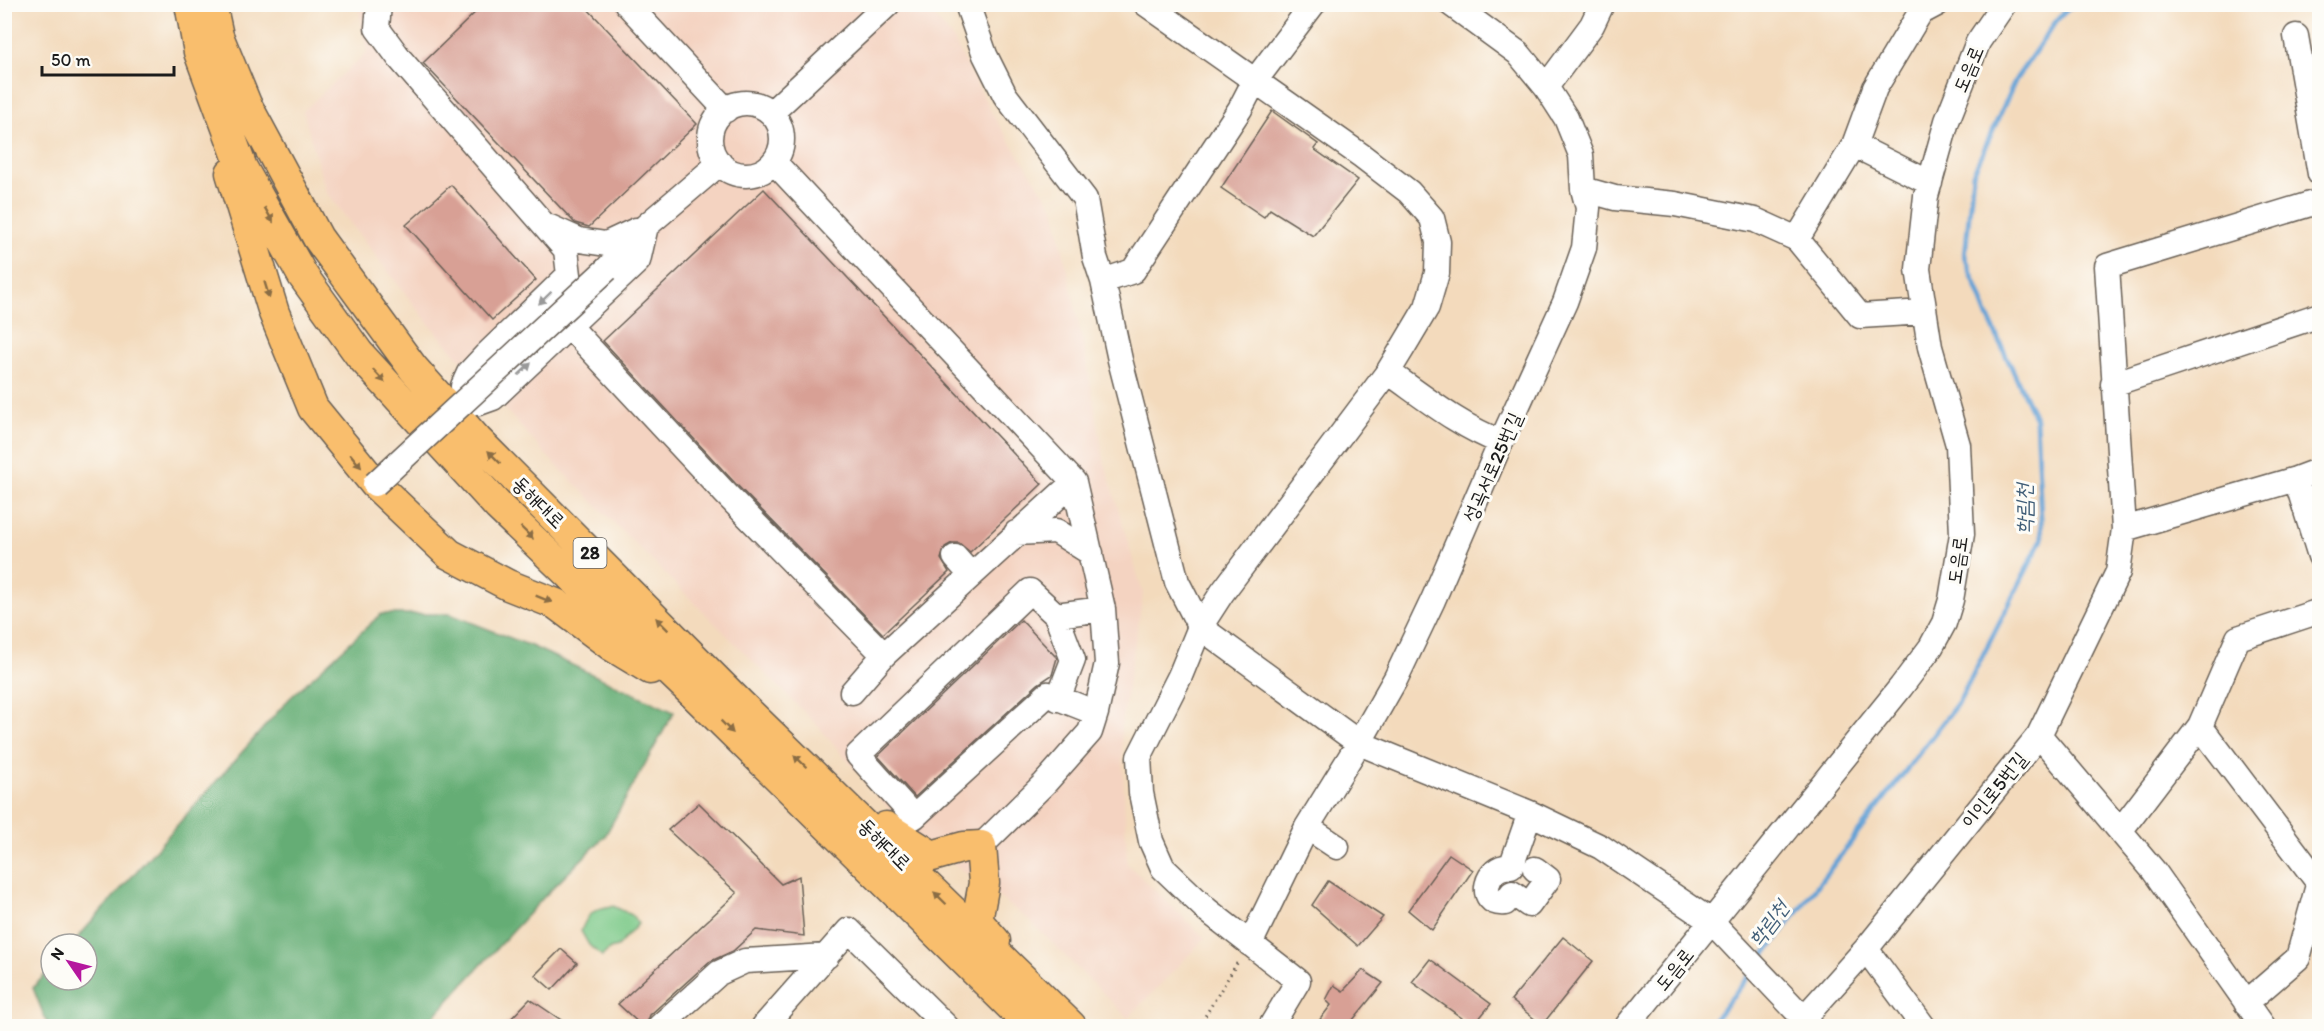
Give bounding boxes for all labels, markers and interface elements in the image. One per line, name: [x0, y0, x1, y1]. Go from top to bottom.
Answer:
scale bar: [42, 39, 174, 77]
street label: 도음로: [1948, 42, 1988, 96]
text: 50 m: [51, 49, 91, 71]
one-way arrow: [264, 207, 274, 224]
one-way arrow: [263, 281, 272, 299]
one-way arrow: [538, 291, 553, 304]
one-way arrow: [518, 362, 532, 376]
one-way arrow: [372, 368, 386, 383]
street label: 성곡서로25번길: [1457, 408, 1527, 526]
one-way arrow: [487, 450, 501, 464]
one-way arrow: [350, 453, 362, 468]
street label: 동해대로: [508, 471, 570, 533]
water label: 학림천: [2011, 482, 2036, 534]
one-way arrow: [519, 526, 534, 540]
street label: 도음로: [1942, 534, 1972, 586]
road number: 28: [574, 538, 606, 568]
one-way arrow: [535, 594, 553, 604]
one-way arrow: [655, 618, 669, 632]
one-way arrow: [720, 719, 734, 733]
street label: 이인로5번길: [1956, 747, 2032, 833]
one-way arrow: [793, 754, 808, 768]
street label: 동해대로: [854, 813, 916, 875]
one-way arrow: [933, 891, 947, 905]
water label: 학림천: [1743, 894, 1794, 951]
north arrow: [39, 932, 99, 992]
street label: 도음로: [1649, 943, 1699, 995]
text: N: [46, 944, 68, 964]

